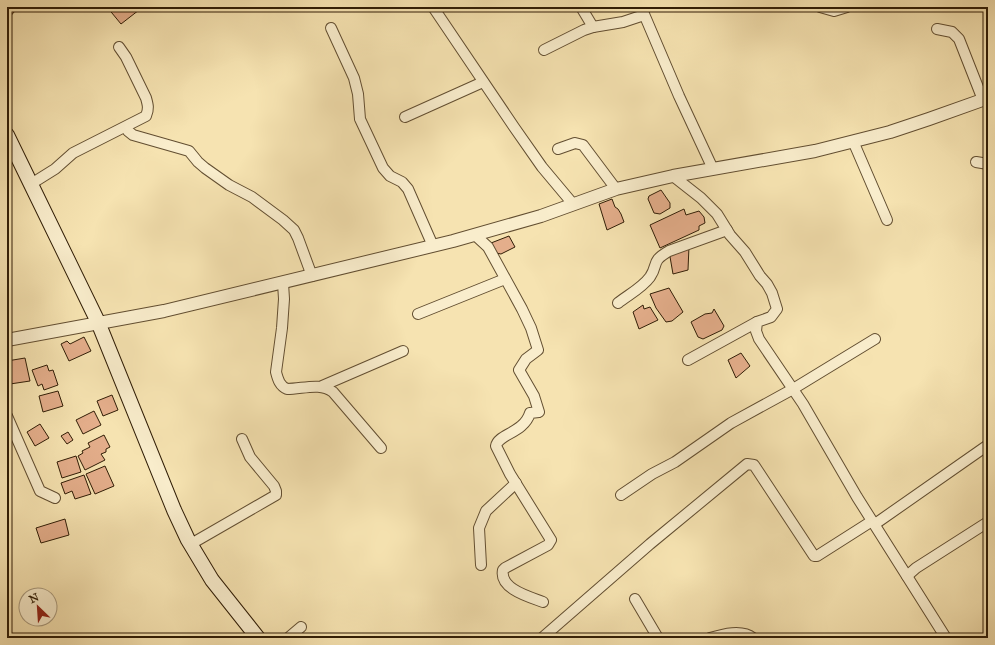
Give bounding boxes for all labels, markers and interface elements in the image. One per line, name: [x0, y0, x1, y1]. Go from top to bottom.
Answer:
north arrow: [18, 587, 58, 627]
text: N: [27, 590, 42, 606]

